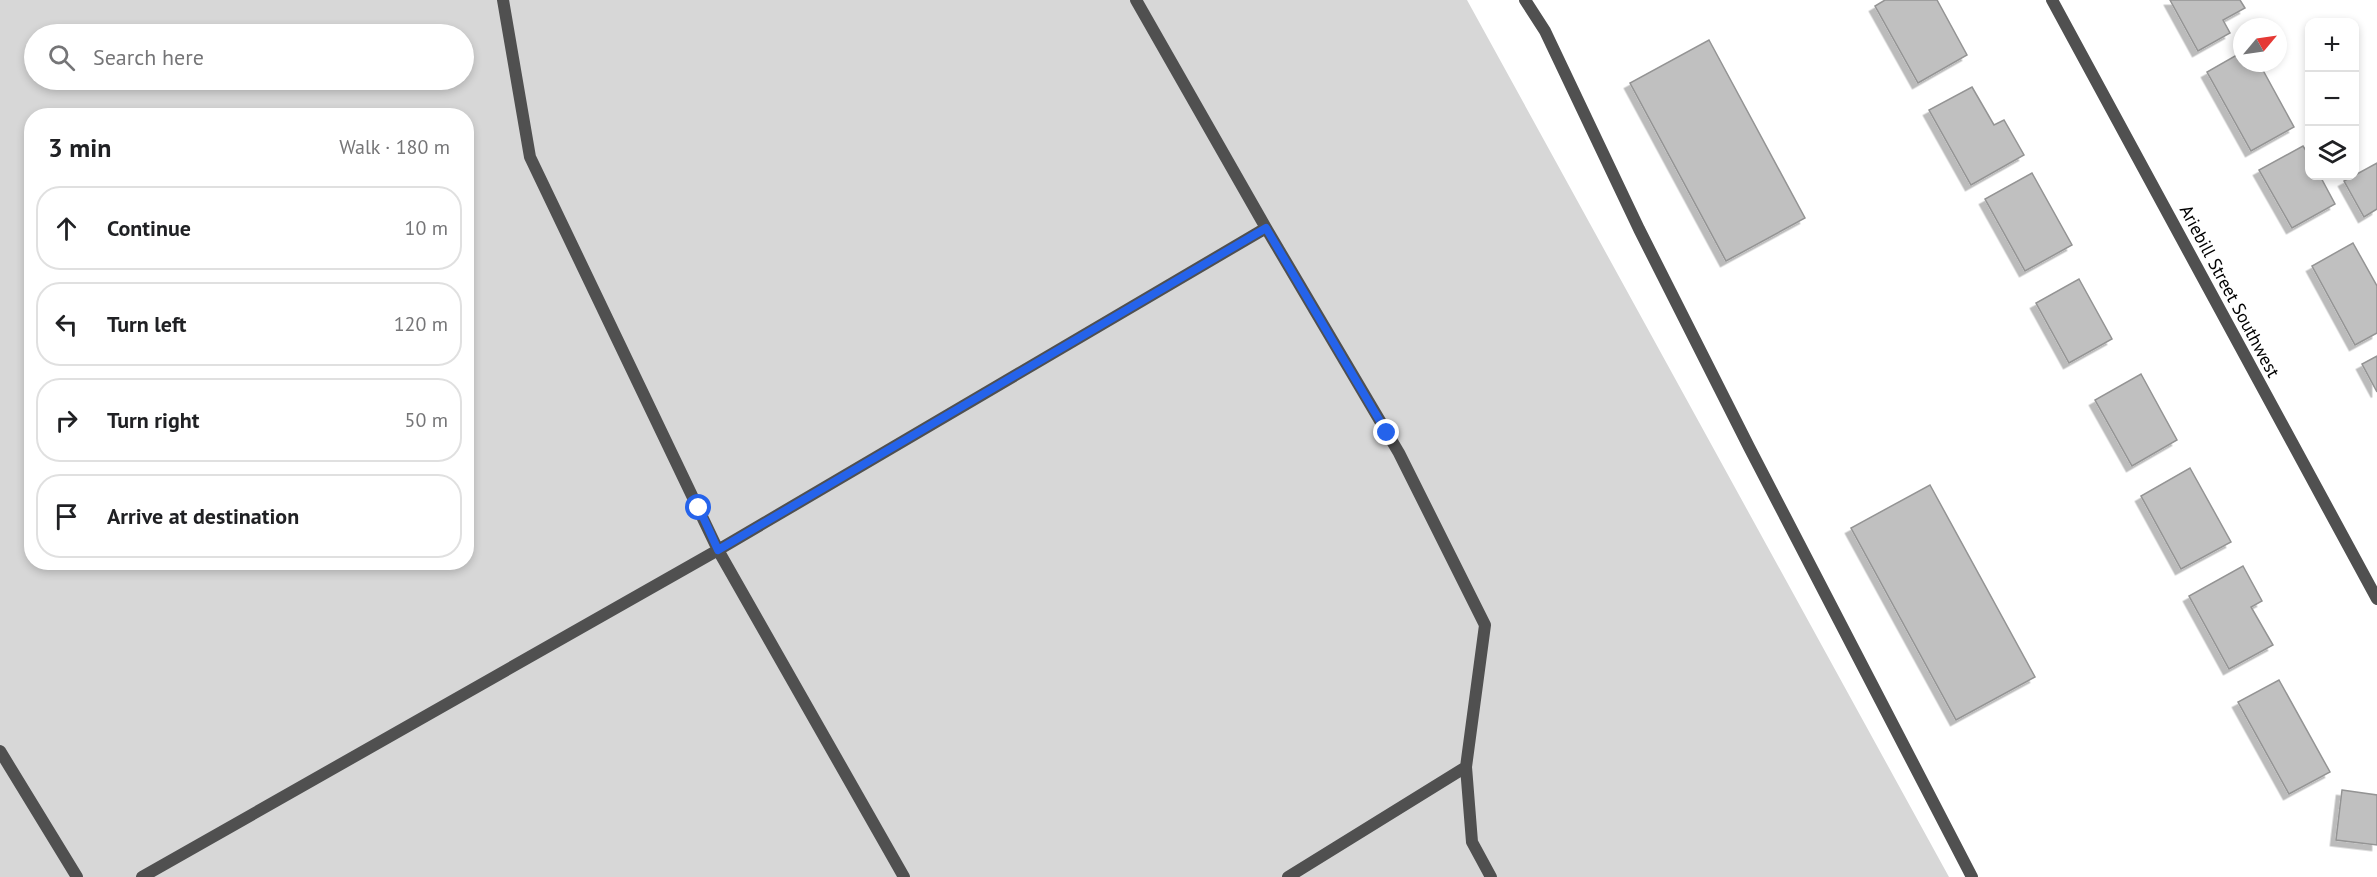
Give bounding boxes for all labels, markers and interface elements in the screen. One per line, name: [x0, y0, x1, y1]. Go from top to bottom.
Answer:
north arrow: [2233, 18, 2287, 72]
map controls: [2305, 18, 2359, 180]
button: +: [2305, 18, 2359, 72]
search box: [24, 24, 474, 90]
icon: search: [45, 41, 78, 74]
text: Search here: [93, 43, 204, 71]
button: −: [2305, 72, 2359, 126]
button: layers: [2305, 126, 2359, 180]
text: 3 min: [48, 131, 111, 164]
text: Walk · 180 m: [339, 134, 450, 160]
street label: Ariebill Street Southwest: [2175, 201, 2285, 381]
icon: ahead: [50, 212, 83, 245]
text: Continue: [107, 214, 191, 242]
text: 10 m: [405, 215, 448, 241]
icon: left: [50, 308, 83, 341]
text: Turn left: [107, 310, 187, 338]
text: 120 m: [394, 311, 448, 337]
icon: right: [50, 404, 83, 437]
text: Turn right: [107, 406, 199, 434]
text: 50 m: [405, 407, 448, 433]
route end: [1373, 419, 1399, 445]
route start: [685, 494, 711, 520]
icon: arrive: [50, 500, 83, 533]
text: Arrive at destination: [107, 502, 299, 530]

